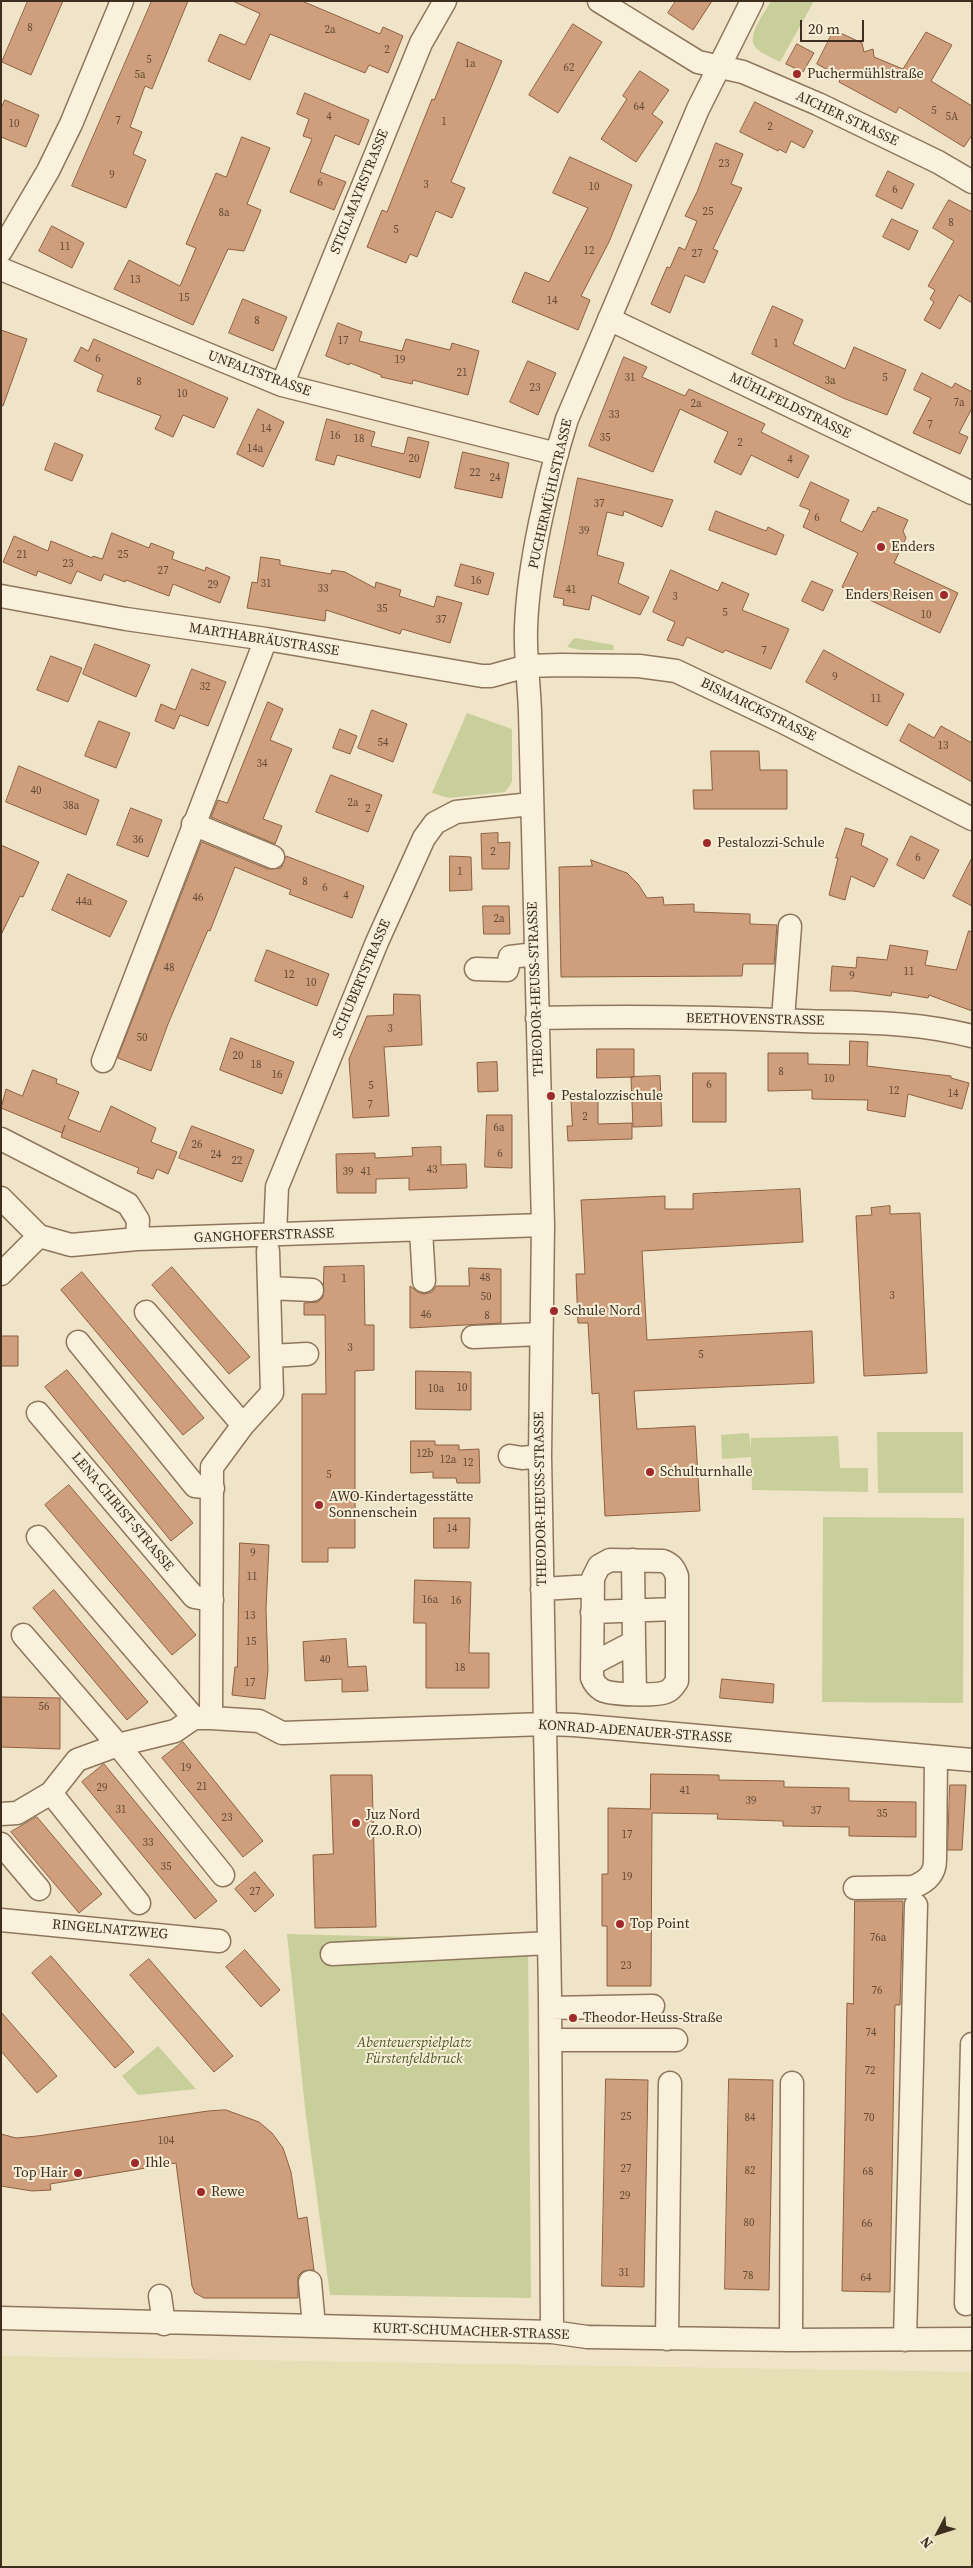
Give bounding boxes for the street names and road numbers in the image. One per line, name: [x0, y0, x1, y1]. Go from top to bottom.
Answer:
street label: AICHER STRASSE: [793, 88, 901, 150]
street label: STIGLMAYRSTRASSE: [327, 127, 393, 257]
street label: UNFALTSTRASSE: [205, 348, 313, 400]
street label: MÜHLFELDSTRASSE: [727, 369, 853, 443]
street label: PUCHERMÜHLSTRASSE: [526, 417, 576, 571]
street label: MARTHABRÄUSTRASSE: [188, 620, 340, 660]
street label: BISMARCKSTRASSE: [698, 675, 818, 745]
street label: THEODOR-HEUSS-STRASSE: [525, 901, 547, 1077]
street label: SCHUBERTSTRASSE: [329, 917, 395, 1041]
street label: BEETHOVENSTRASSE: [686, 1010, 824, 1030]
street label: GANGHOFERSTRASSE: [194, 1225, 334, 1247]
street label: THEODOR-HEUSS-STRASSE: [531, 1411, 551, 1587]
street label: LENA-CHRIST-STRASSE: [67, 1449, 177, 1575]
street label: KONRAD-ADENAUER-STRASSE: [537, 1717, 733, 1747]
street label: RINGELNATZWEG: [51, 1917, 169, 1943]
street label: KURT-SCHUMACHER-STRASSE: [372, 2320, 570, 2344]

